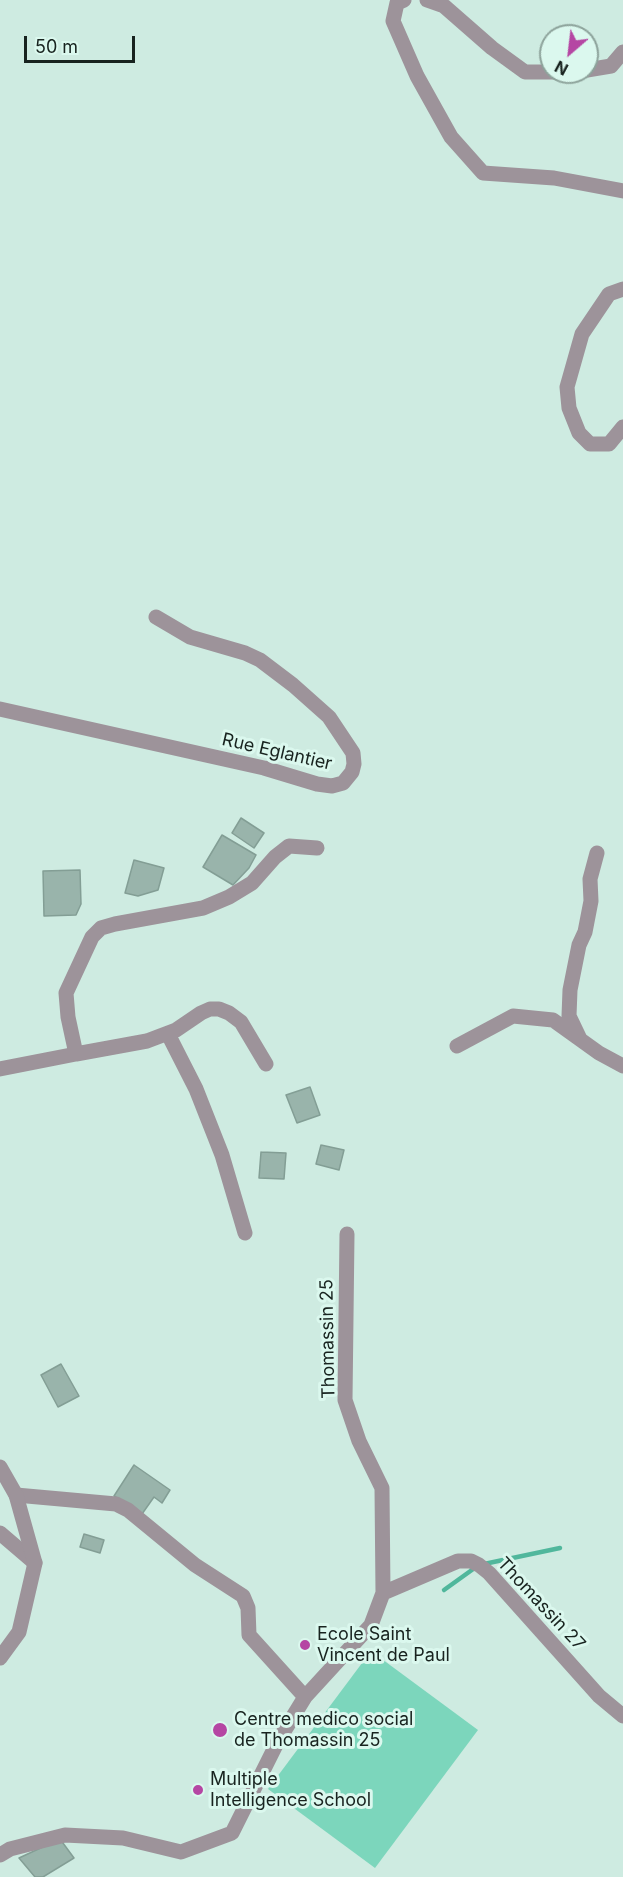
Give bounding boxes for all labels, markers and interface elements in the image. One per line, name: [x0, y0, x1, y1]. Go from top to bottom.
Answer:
scale bar: [27, 24, 138, 62]
north arrow: [539, 24, 599, 84]
text: 50 m: [35, 36, 78, 57]
text: N: [551, 56, 572, 80]
street label: Rue Eglantier: [220, 729, 334, 775]
street label: Thomassin 25: [316, 1279, 340, 1399]
street label: Thomassin 27: [492, 1553, 590, 1655]
place label: Ecole Saint Vincent de Paul: [317, 1624, 450, 1666]
marker: Ecole Saint Vincent de Paul: [298, 1638, 312, 1652]
place label: Centre medico social de Thomassin 25: [234, 1709, 413, 1752]
marker: Centre medico social de Thomassin 25: [211, 1721, 229, 1739]
place label: Multiple Intelligence School: [210, 1769, 371, 1812]
marker: Multiple Intelligence School: [191, 1783, 205, 1797]

